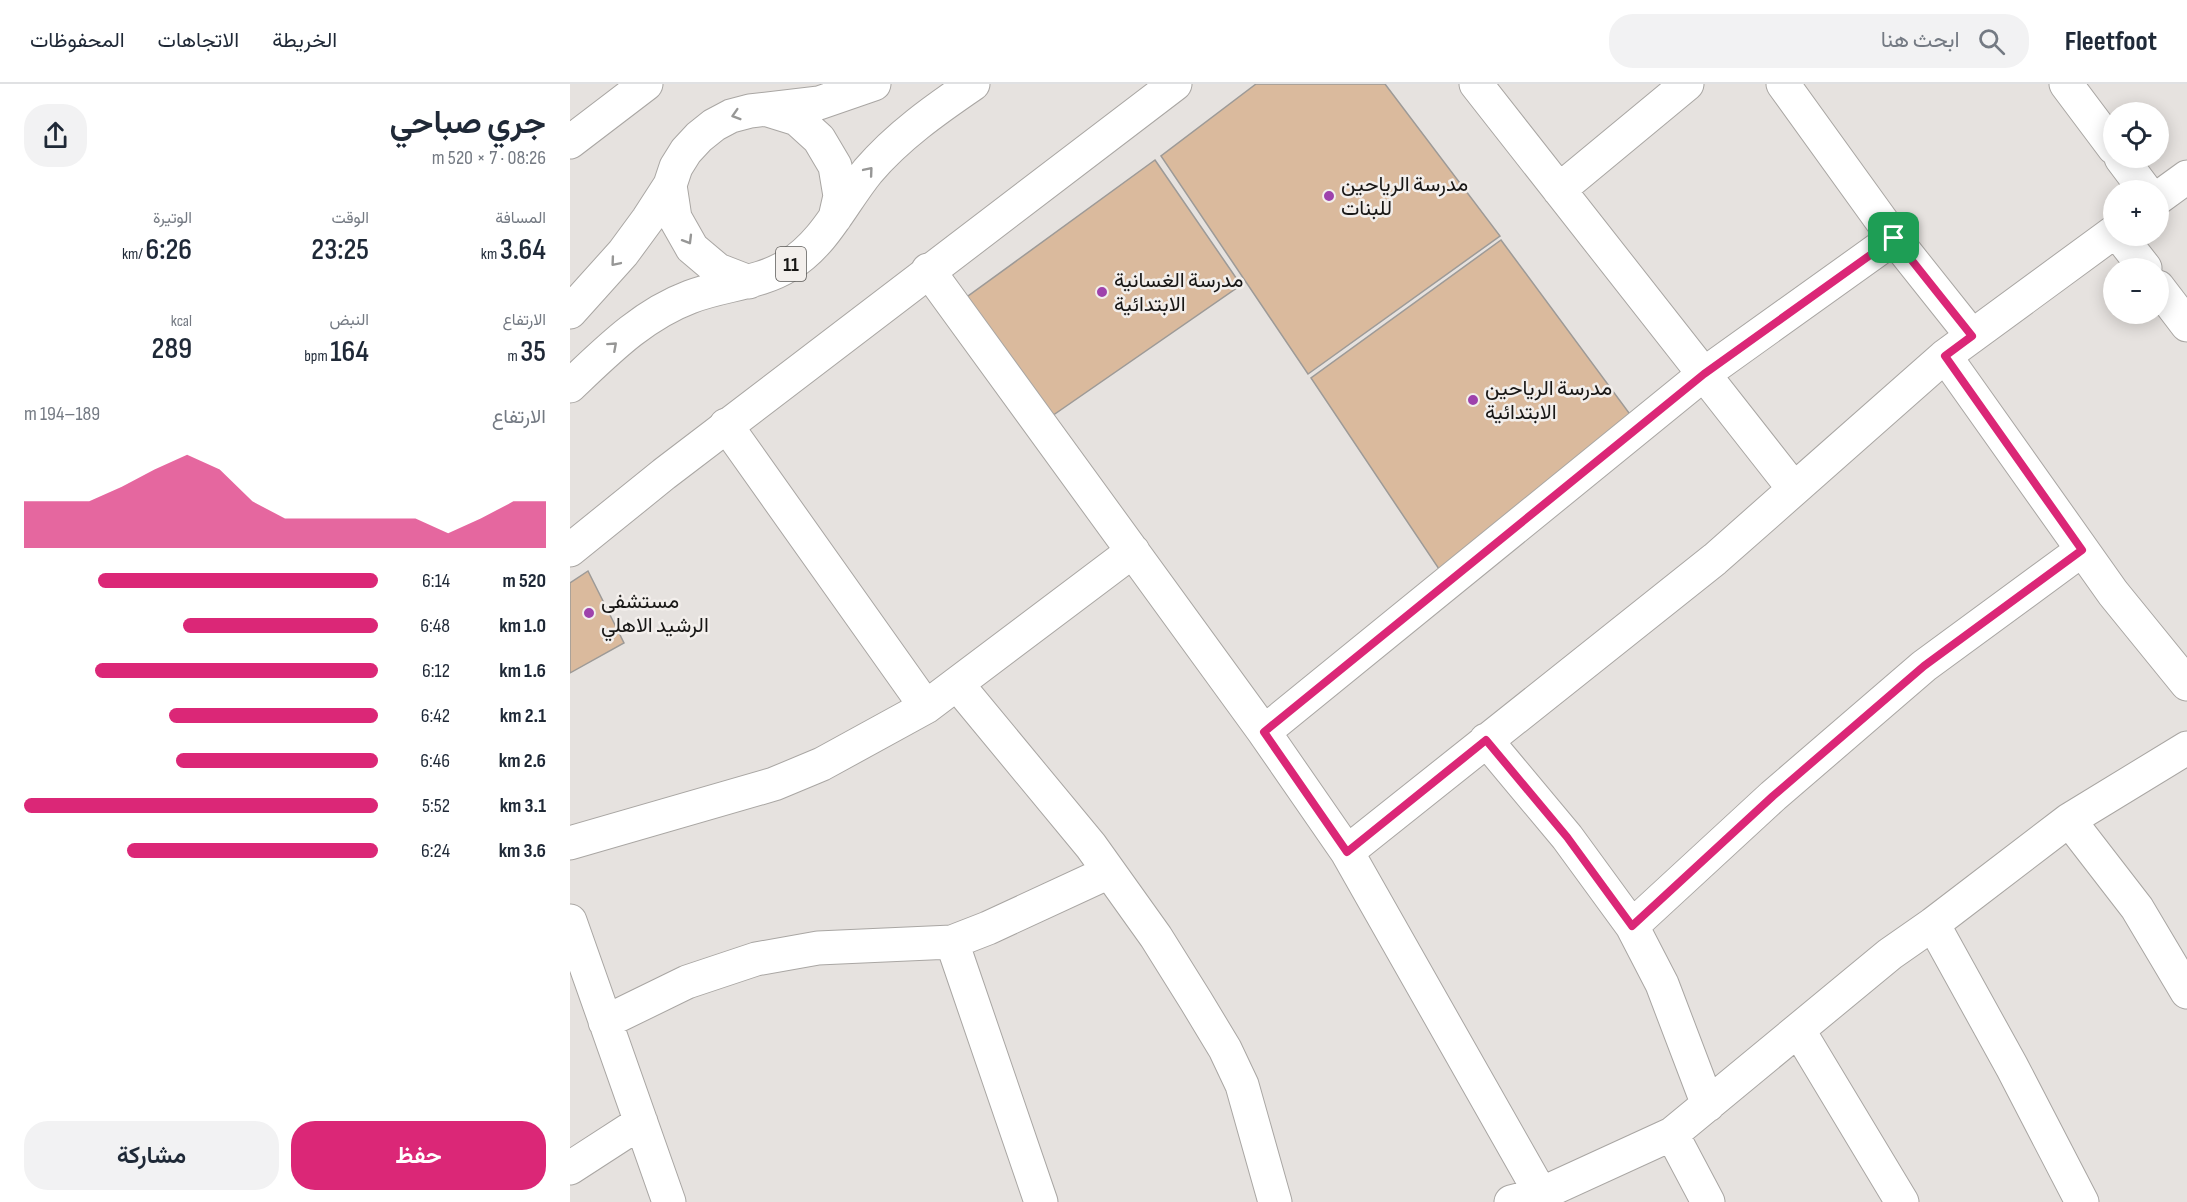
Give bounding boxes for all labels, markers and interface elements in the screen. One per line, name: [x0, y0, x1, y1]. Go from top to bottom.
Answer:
search box: [1609, 14, 2029, 68]
icon: search: [1975, 25, 2008, 58]
text: Fleetfoot: [2065, 25, 2157, 58]
text: ابحث هنا: [1881, 27, 1960, 54]
text: المحفوظات: [30, 28, 125, 53]
text: الاتجاهات: [158, 28, 239, 53]
text: الخريطة: [272, 28, 337, 53]
map controls: [2103, 102, 2169, 324]
button: locate: [2103, 102, 2169, 168]
text: جري صباحي: [389, 103, 546, 143]
button: share: [24, 104, 87, 167]
one-way arrow: [731, 108, 742, 121]
text: 08:26 · 7 × 520 m: [432, 146, 546, 170]
one-way arrow: [862, 167, 873, 178]
place label: مدرسة الرياحين للبنات: [1341, 172, 1468, 221]
button: +: [2103, 180, 2169, 246]
marker: مدرسة الرياحين للبنات: [1322, 189, 1336, 203]
text: الوتيرة: [153, 209, 192, 228]
text: الوقت: [331, 209, 369, 228]
text: المسافة: [495, 209, 546, 228]
pin: [1868, 212, 1919, 263]
icon: arrive: [1877, 221, 1910, 254]
text: 6:26: [146, 232, 192, 268]
text: 23:25: [311, 232, 369, 268]
text: 3.64: [500, 232, 546, 268]
one-way arrow: [680, 234, 692, 244]
text: /km: [122, 245, 146, 264]
text: km: [481, 245, 500, 264]
road number: 11: [776, 247, 806, 281]
one-way arrow: [611, 255, 622, 266]
button: −: [2103, 258, 2169, 324]
place label: مدرسة الغسانية الابتدائية: [1114, 268, 1243, 317]
marker: مدرسة الغسانية الابتدائية: [1095, 285, 1109, 299]
text: النبض: [329, 311, 369, 330]
text: الارتفاع: [503, 311, 546, 330]
text: kcal: [171, 312, 192, 331]
text: 289: [152, 331, 192, 367]
text: 164: [330, 334, 369, 370]
text: 35: [520, 334, 546, 370]
one-way arrow: [606, 342, 617, 353]
text: bpm: [304, 347, 330, 366]
text: m: [507, 347, 520, 366]
place label: مدرسة الرياحين الابتدائية: [1485, 376, 1612, 425]
marker: مدرسة الرياحين الابتدائية: [1466, 393, 1480, 407]
text: 189–194 m: [24, 402, 100, 426]
text: الارتفاع: [492, 405, 546, 429]
text: 6:14: [422, 569, 450, 593]
text: 520 m: [503, 569, 546, 593]
place label: مستشفى الرشيد الاهلي: [601, 589, 709, 642]
marker: مستشفى الرشيد الاهلي: [582, 606, 596, 620]
text: 6:48: [420, 614, 450, 638]
text: 1.0 km: [499, 614, 546, 638]
text: 6:12: [422, 659, 450, 683]
text: 1.6 km: [499, 659, 546, 683]
text: 6:42: [421, 704, 450, 728]
text: 2.1 km: [500, 704, 546, 728]
text: 6:46: [420, 749, 450, 773]
text: 2.6 km: [499, 749, 546, 773]
text: 5:52: [422, 794, 450, 818]
text: 3.1 km: [500, 794, 546, 818]
text: 6:24: [421, 839, 450, 863]
text: 3.6 km: [499, 839, 546, 863]
button: مشاركة: [24, 1121, 279, 1190]
button: حفظ: [291, 1121, 546, 1190]

